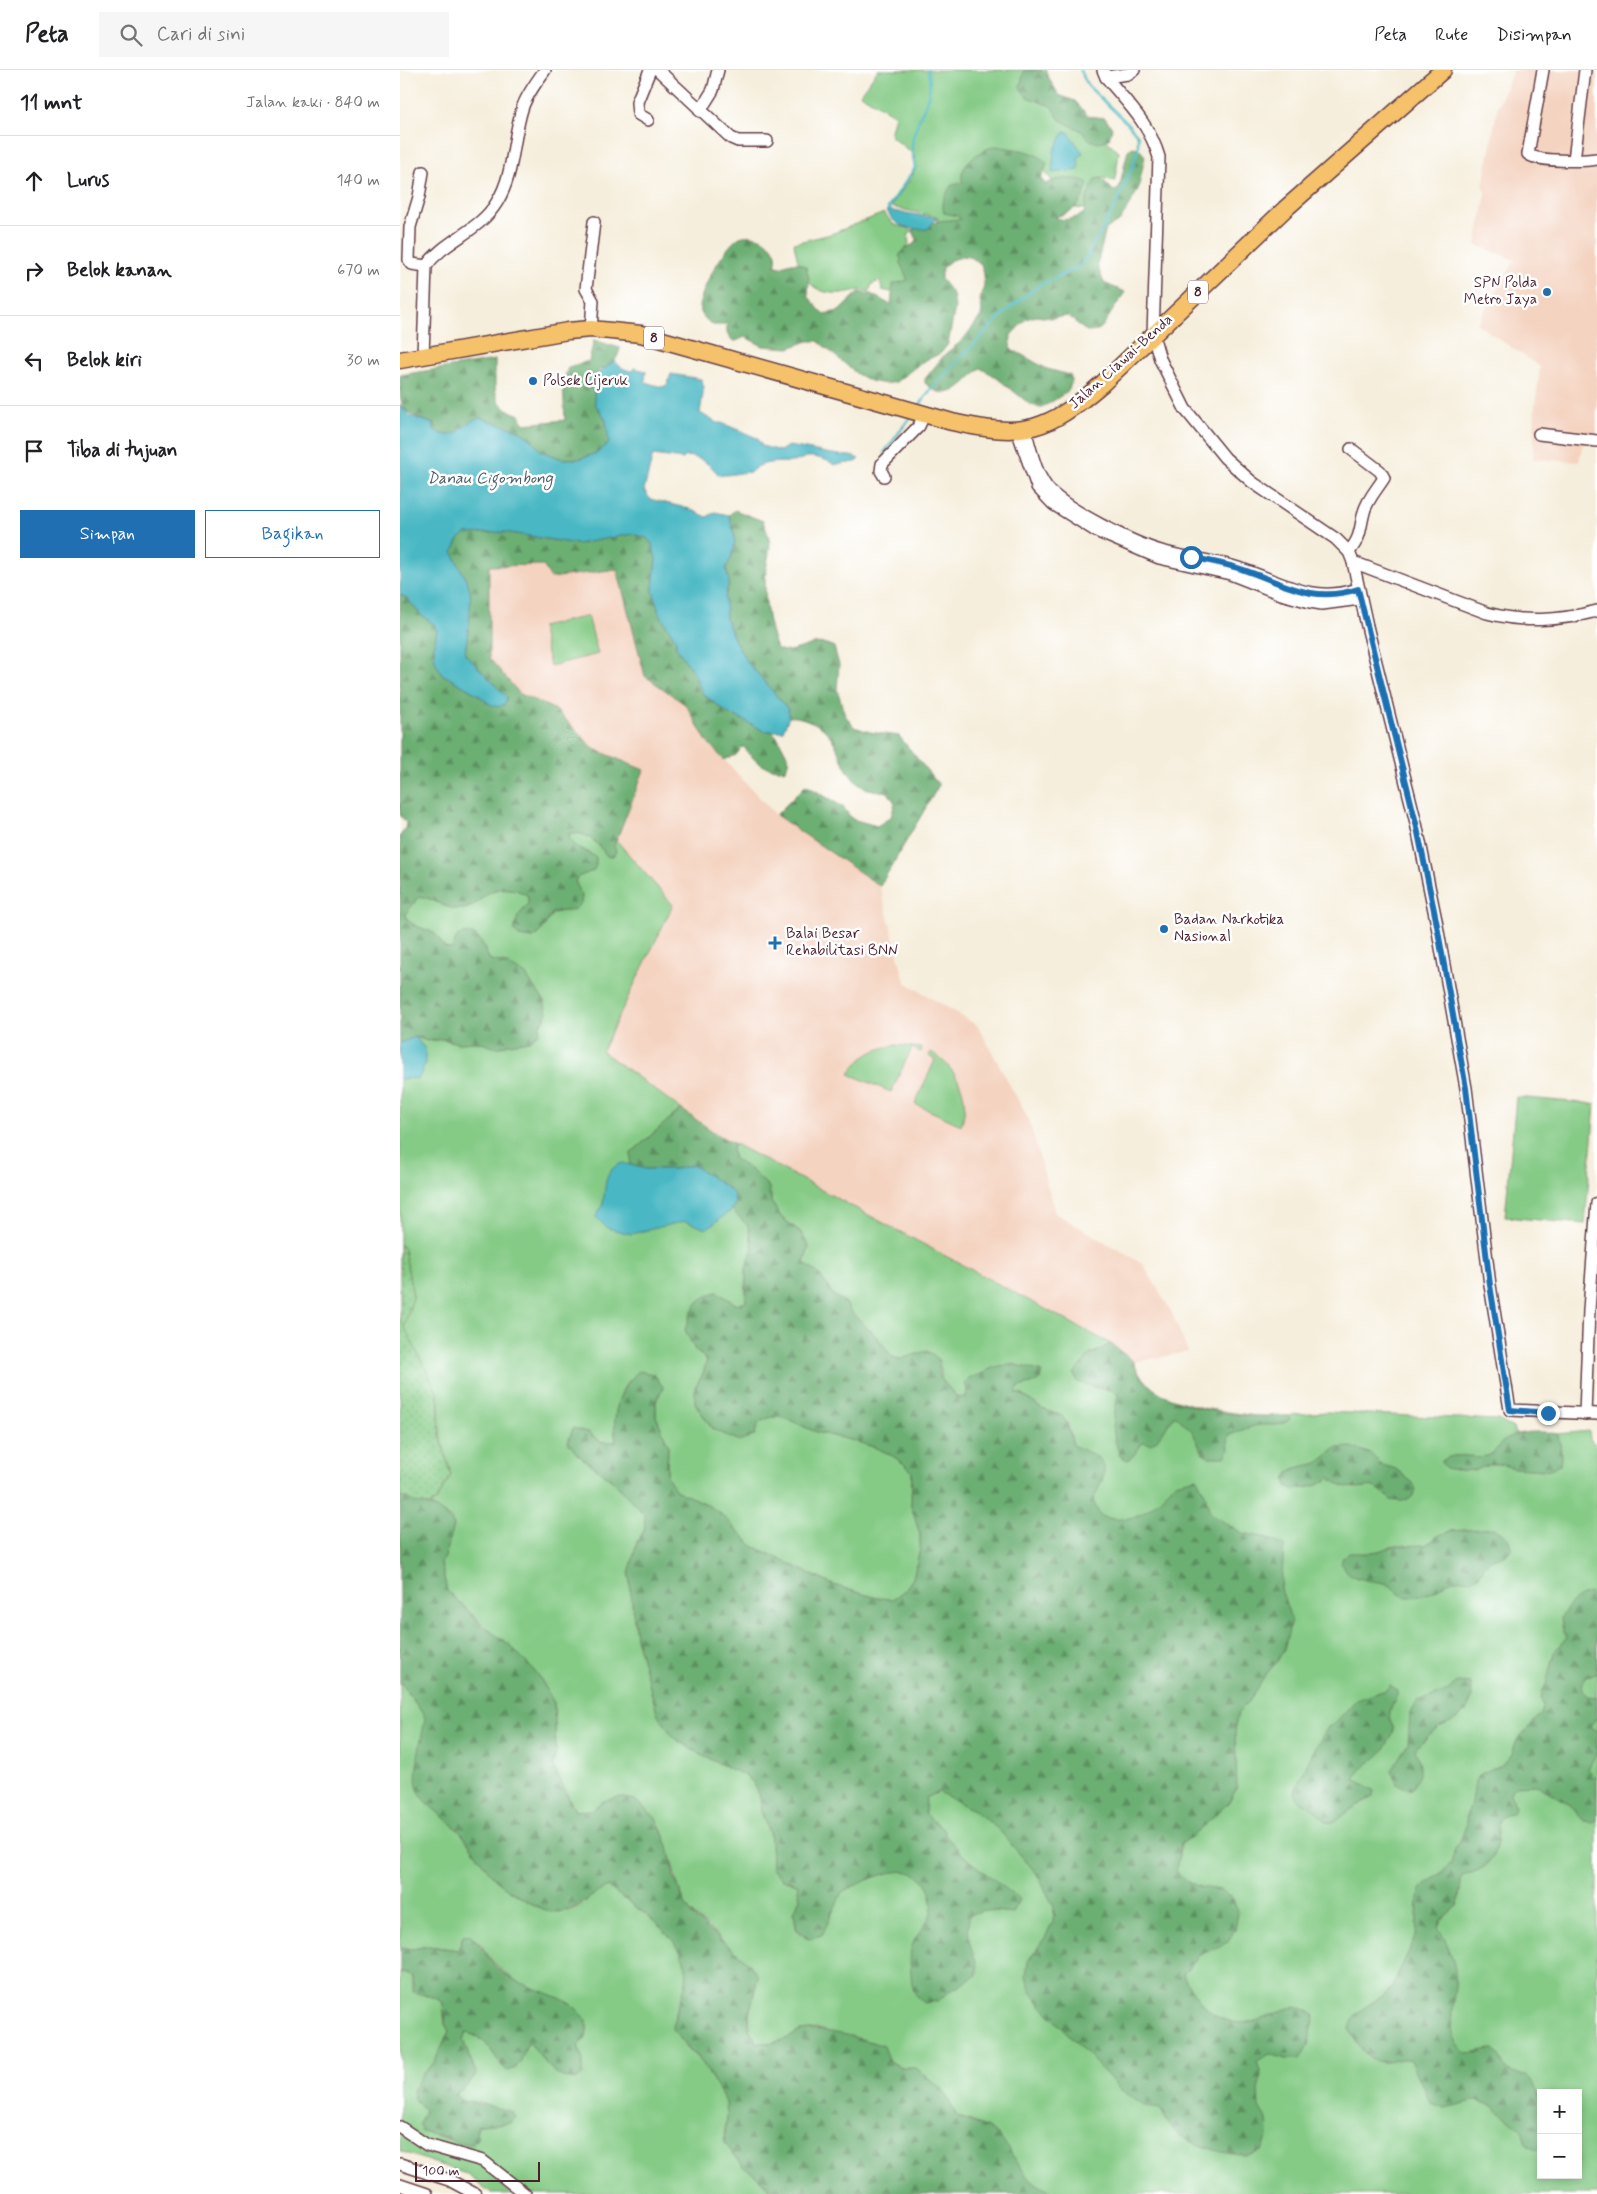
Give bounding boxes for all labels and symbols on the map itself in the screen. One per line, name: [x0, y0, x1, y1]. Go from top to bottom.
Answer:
place label: SPN Polda Metro Jaya: [1464, 273, 1537, 310]
road number: 8: [1188, 280, 1208, 303]
marker: SPN Polda Metro Jaya: [1541, 286, 1553, 298]
street label: Jalan Ciawai-Benda: [1065, 310, 1177, 414]
road number: 8: [644, 326, 664, 350]
place label: Polsek Cijeruk: [543, 371, 629, 391]
marker: Polsek Cijeruk: [527, 375, 539, 387]
water label: Danau Cigombong: [427, 468, 554, 491]
route start: [1180, 546, 1203, 569]
place label: Badan Narkotika Nasional: [1174, 910, 1284, 947]
marker: Badan Narkotika Nasional: [1158, 923, 1170, 935]
place label: Balai Besar Rehabilitasi BNN: [786, 924, 898, 961]
marker: Balai Besar Rehabilitasi BNN: [768, 936, 782, 950]
route end: [1537, 1402, 1560, 1425]
scale bar: [415, 2159, 540, 2182]

